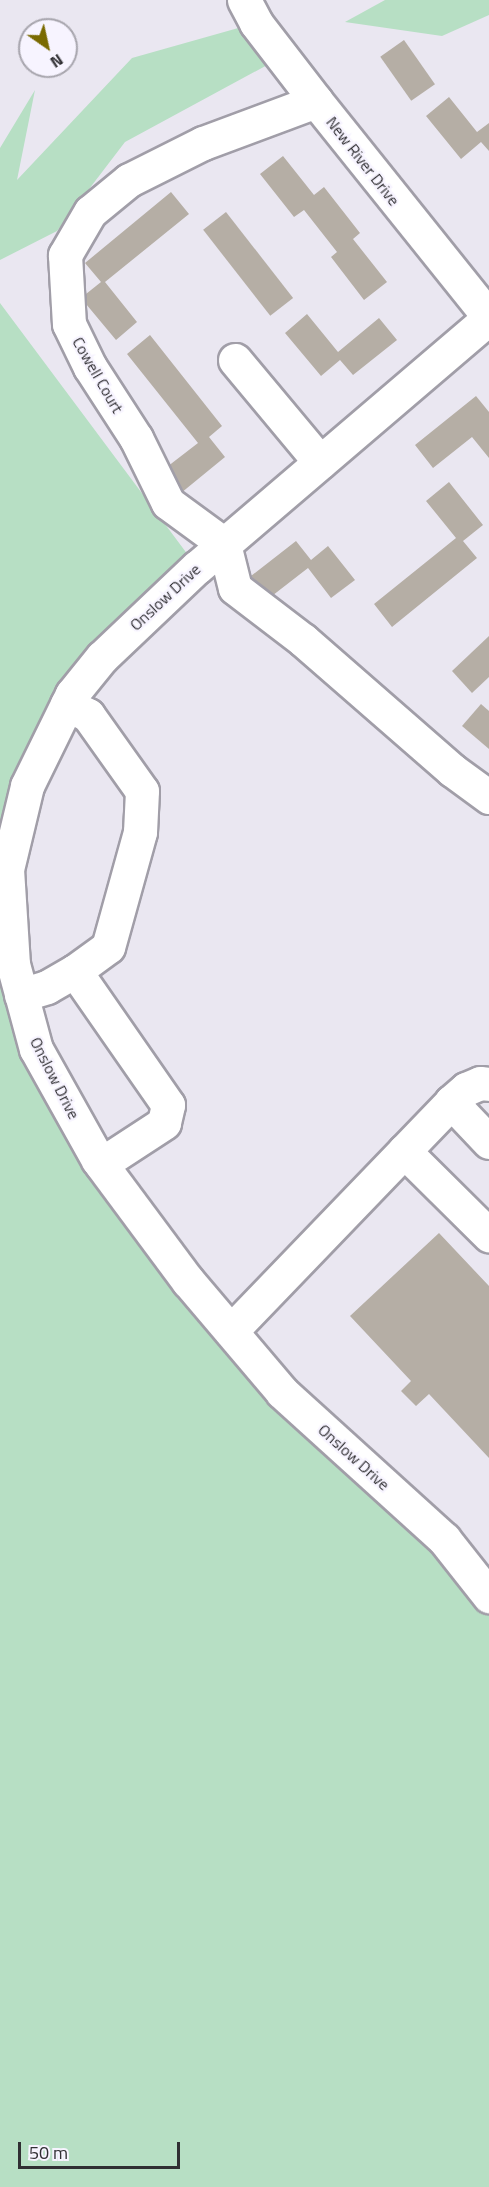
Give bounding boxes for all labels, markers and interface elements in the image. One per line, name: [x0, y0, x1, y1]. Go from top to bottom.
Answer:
north arrow: [18, 18, 78, 78]
text: N: [46, 48, 68, 74]
street label: New River Drive: [322, 113, 404, 209]
street label: Cowell Court: [69, 334, 127, 416]
street label: Onslow Drive: [126, 560, 204, 634]
street label: Onslow Drive: [26, 1034, 84, 1122]
street label: Onslow Drive: [314, 1420, 394, 1494]
scale bar: [21, 2130, 183, 2168]
text: 50 m: [29, 2139, 68, 2166]

